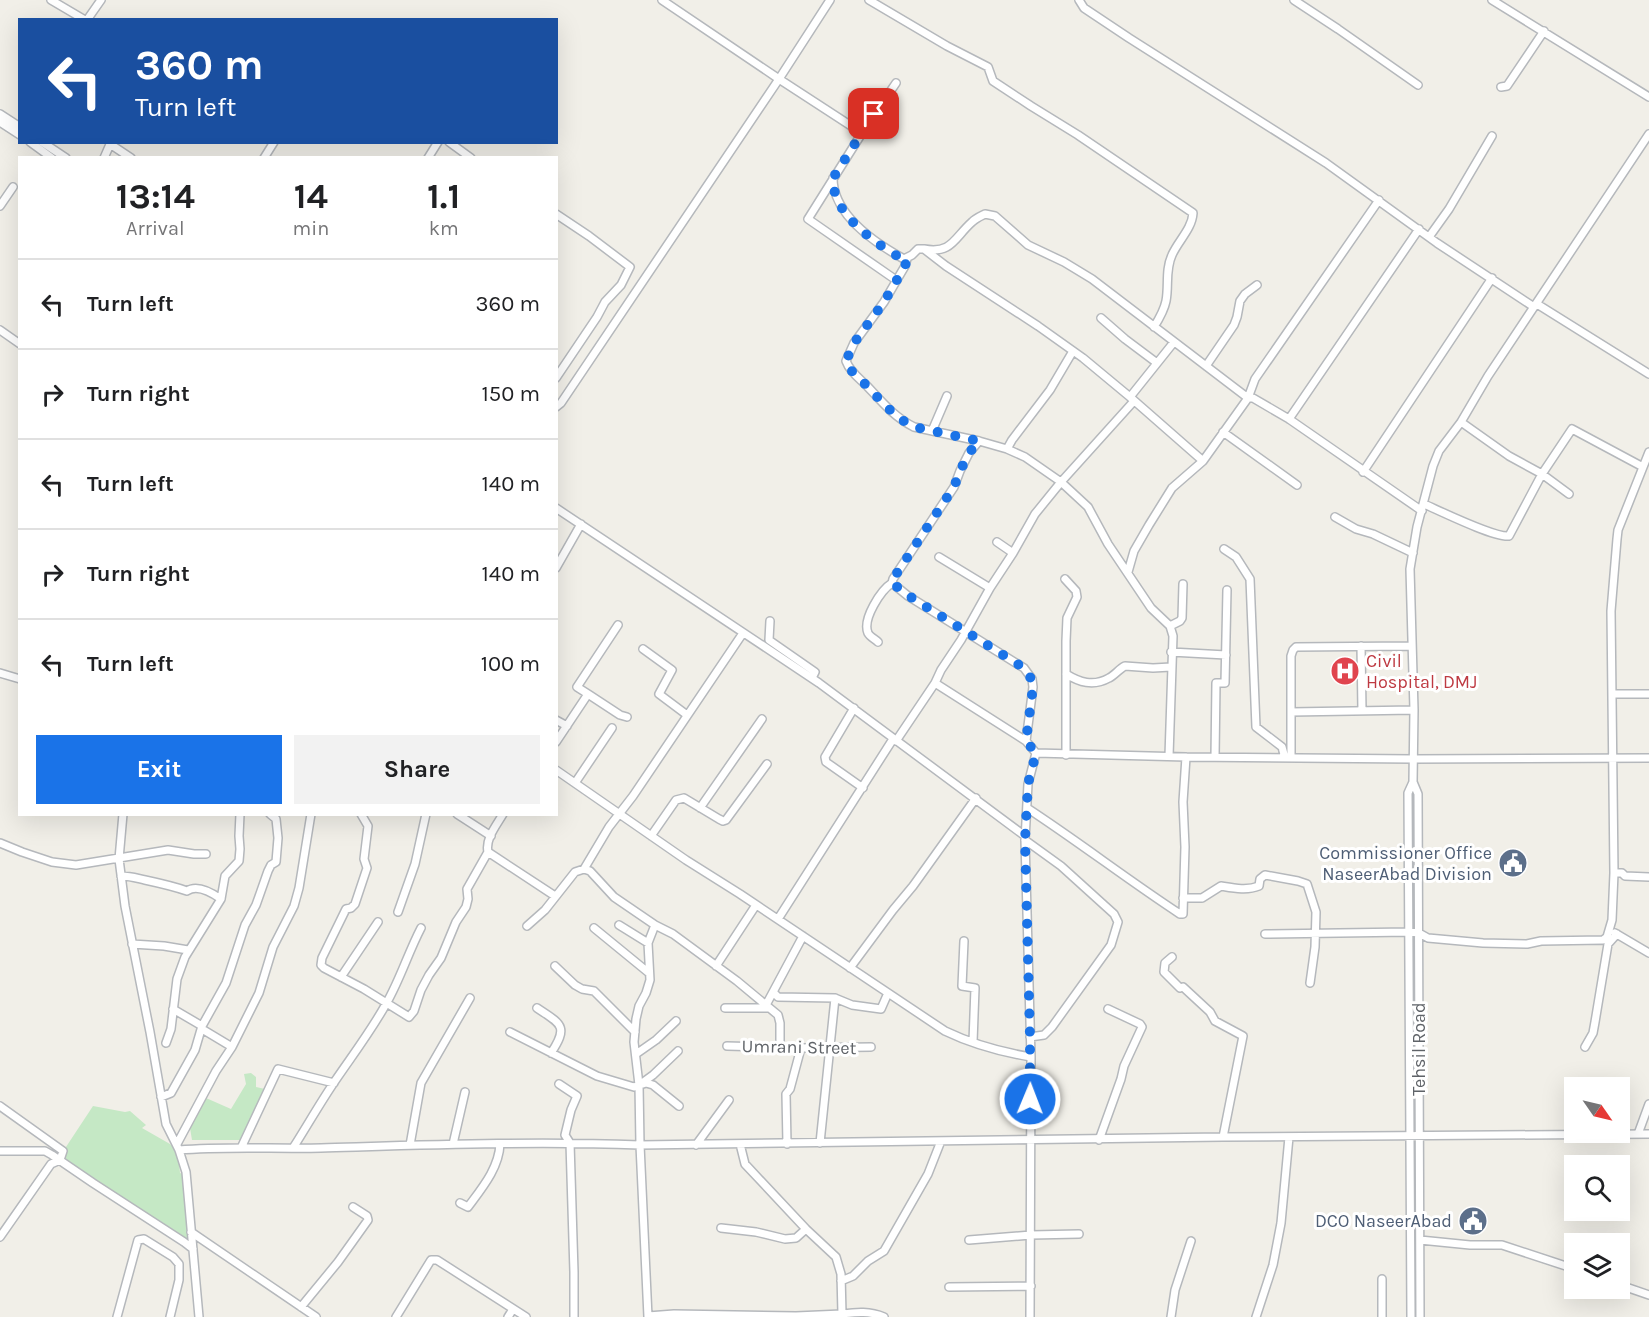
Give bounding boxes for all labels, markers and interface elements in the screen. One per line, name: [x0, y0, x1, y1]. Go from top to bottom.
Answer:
text: 360 m: [135, 40, 264, 90]
icon: left: [36, 42, 114, 120]
pin: [848, 88, 899, 139]
text: Turn left: [135, 91, 236, 123]
icon: arrive: [857, 97, 890, 130]
text: 13:14: [116, 175, 195, 217]
text: 14: [294, 175, 328, 217]
text: 1.1: [427, 175, 460, 217]
text: Arrival: [126, 217, 185, 240]
text: min: [293, 217, 329, 240]
text: km: [429, 217, 459, 240]
icon: left: [36, 288, 69, 321]
text: Turn left: [87, 291, 174, 317]
text: 360 m: [476, 291, 540, 317]
icon: right: [36, 378, 69, 411]
text: Turn right: [87, 381, 190, 407]
text: 150 m: [481, 381, 540, 407]
icon: left: [36, 468, 69, 501]
text: Turn left: [87, 471, 174, 497]
text: 140 m: [482, 471, 540, 497]
icon: right: [36, 558, 69, 591]
text: Turn right: [87, 561, 190, 587]
text: 140 m: [482, 561, 540, 587]
icon: left: [36, 648, 69, 681]
place label: Civil Hospital, DMJ: [1366, 650, 1477, 693]
text: Turn left: [87, 651, 174, 677]
text: 100 m: [481, 651, 540, 677]
hospital icon: Civil Hospital, DMJ: [1329, 655, 1361, 687]
button: Exit: [36, 735, 282, 804]
button: Share: [294, 735, 540, 804]
place label: Commissioner Office NaseerAbad Division: [1319, 842, 1492, 885]
public building icon: Commissioner Office NaseerAbad Division: [1497, 847, 1529, 879]
street label: Tehsil Road: [1408, 1002, 1430, 1096]
street label: Umrani Street: [741, 1035, 857, 1059]
position arrow: [998, 1067, 1062, 1131]
north arrow: [1564, 1077, 1630, 1143]
map controls: [1564, 1077, 1630, 1299]
button: search: [1564, 1155, 1630, 1221]
public building icon: DCO NaseerAbad: [1457, 1205, 1489, 1237]
place label: DCO NaseerAbad: [1315, 1210, 1452, 1232]
button: layers: [1564, 1233, 1630, 1299]

